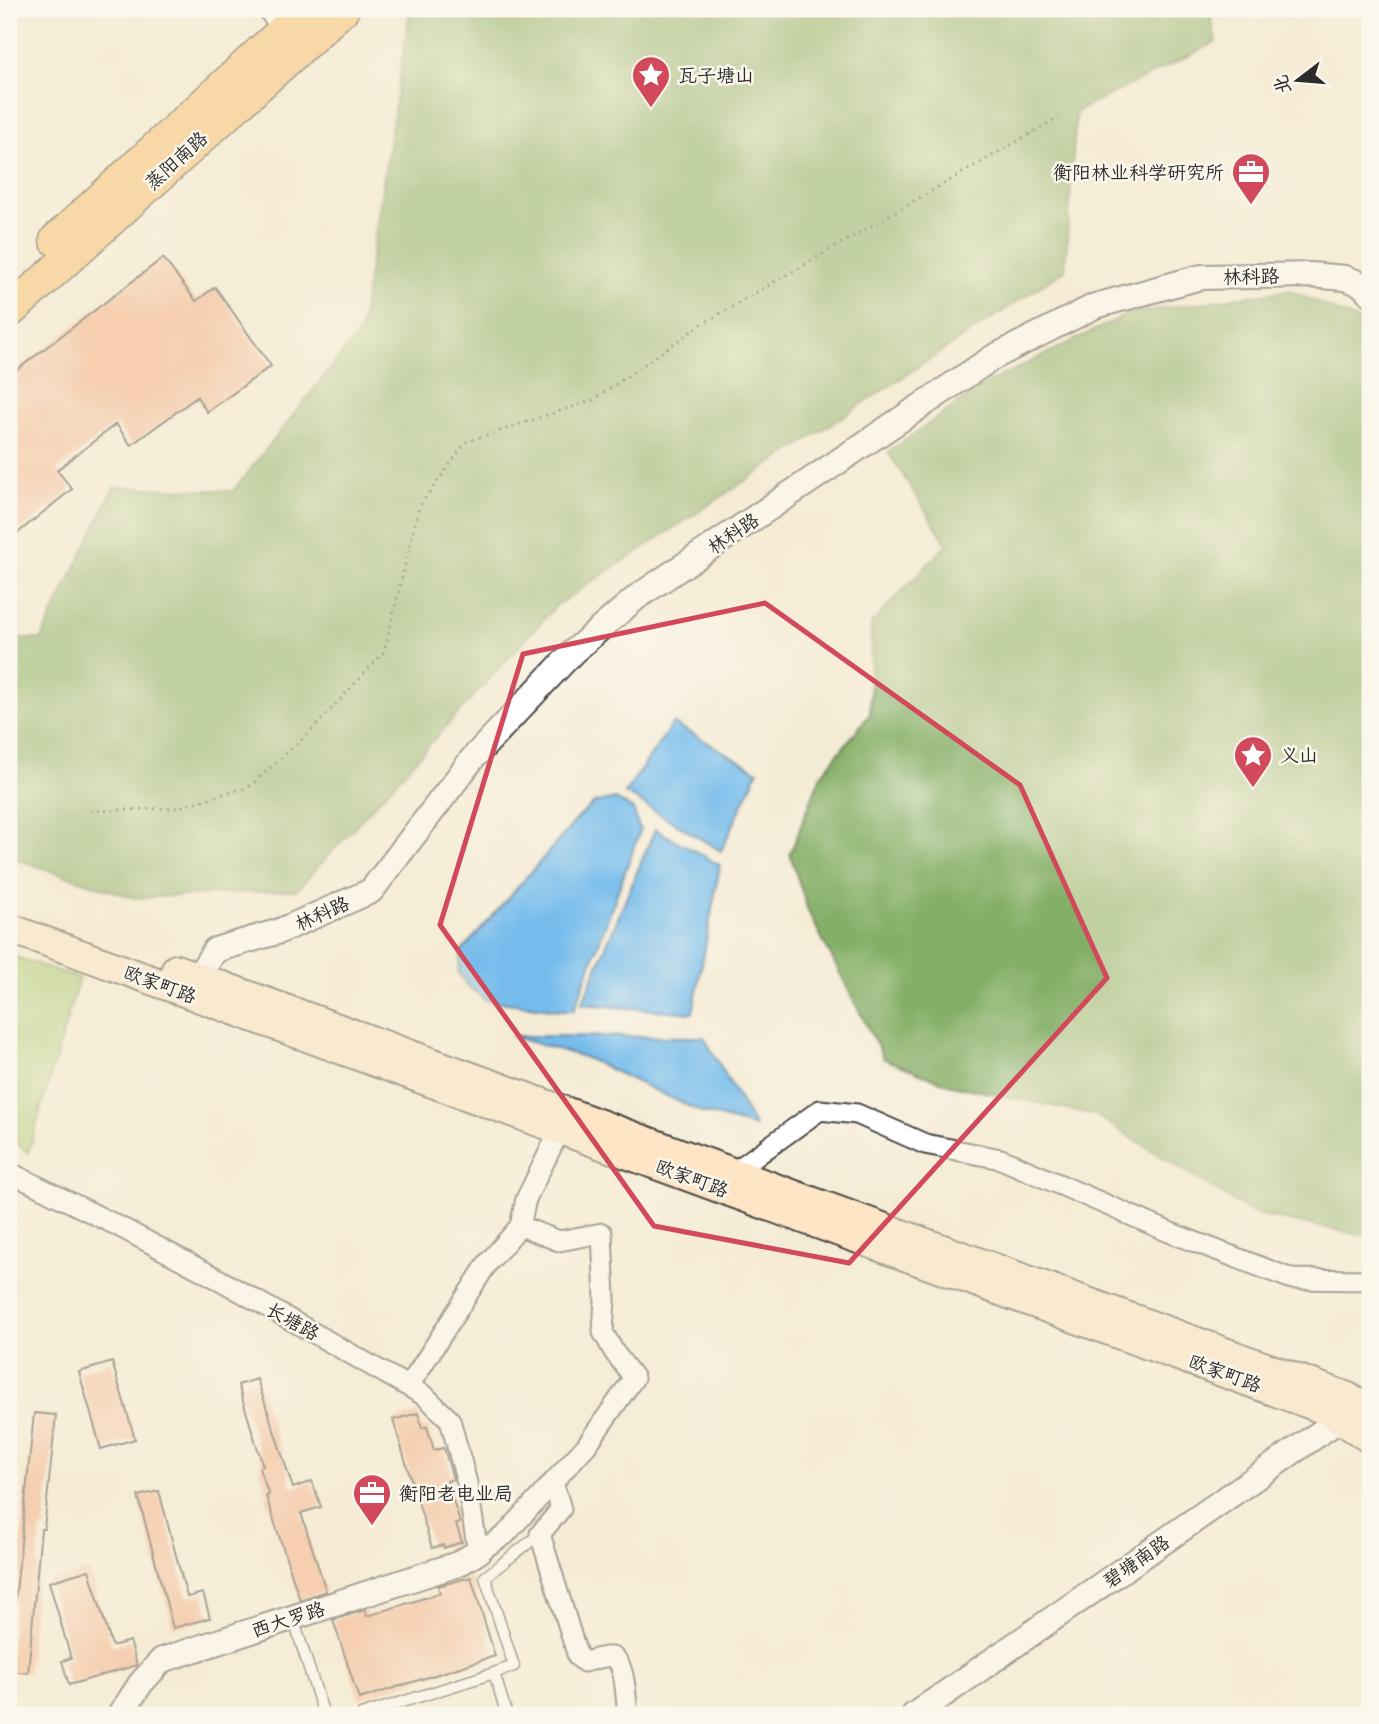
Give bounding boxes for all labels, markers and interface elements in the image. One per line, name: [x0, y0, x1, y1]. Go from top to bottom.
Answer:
north arrow: [1264, 46, 1334, 116]
place icon: 瓦子塘山: [630, 54, 672, 109]
place label: 瓦子塘山: [678, 63, 754, 88]
text: 北: [1268, 72, 1297, 97]
street label: 蒸阳南路: [140, 126, 213, 195]
office icon: 衡阳林业科学研究所: [1230, 151, 1272, 206]
place label: 衡阳林业科学研究所: [1053, 160, 1224, 185]
street label: 林科路: [1222, 264, 1280, 289]
street label: 林科路: [703, 507, 764, 560]
place icon: 义山: [1232, 734, 1274, 789]
place label: 义山: [1280, 743, 1318, 768]
street label: 林科路: [291, 890, 353, 936]
street label: 欧家町路: [120, 960, 200, 1009]
street label: 欧家町路: [652, 1154, 732, 1203]
street label: 长塘路: [262, 1297, 324, 1346]
street label: 欧家町路: [1185, 1349, 1265, 1398]
office icon: 衡阳老电业局: [351, 1472, 393, 1527]
place label: 衡阳老电业局: [399, 1481, 513, 1506]
street label: 碧塘南路: [1098, 1529, 1175, 1593]
street label: 西大罗路: [248, 1596, 328, 1643]

